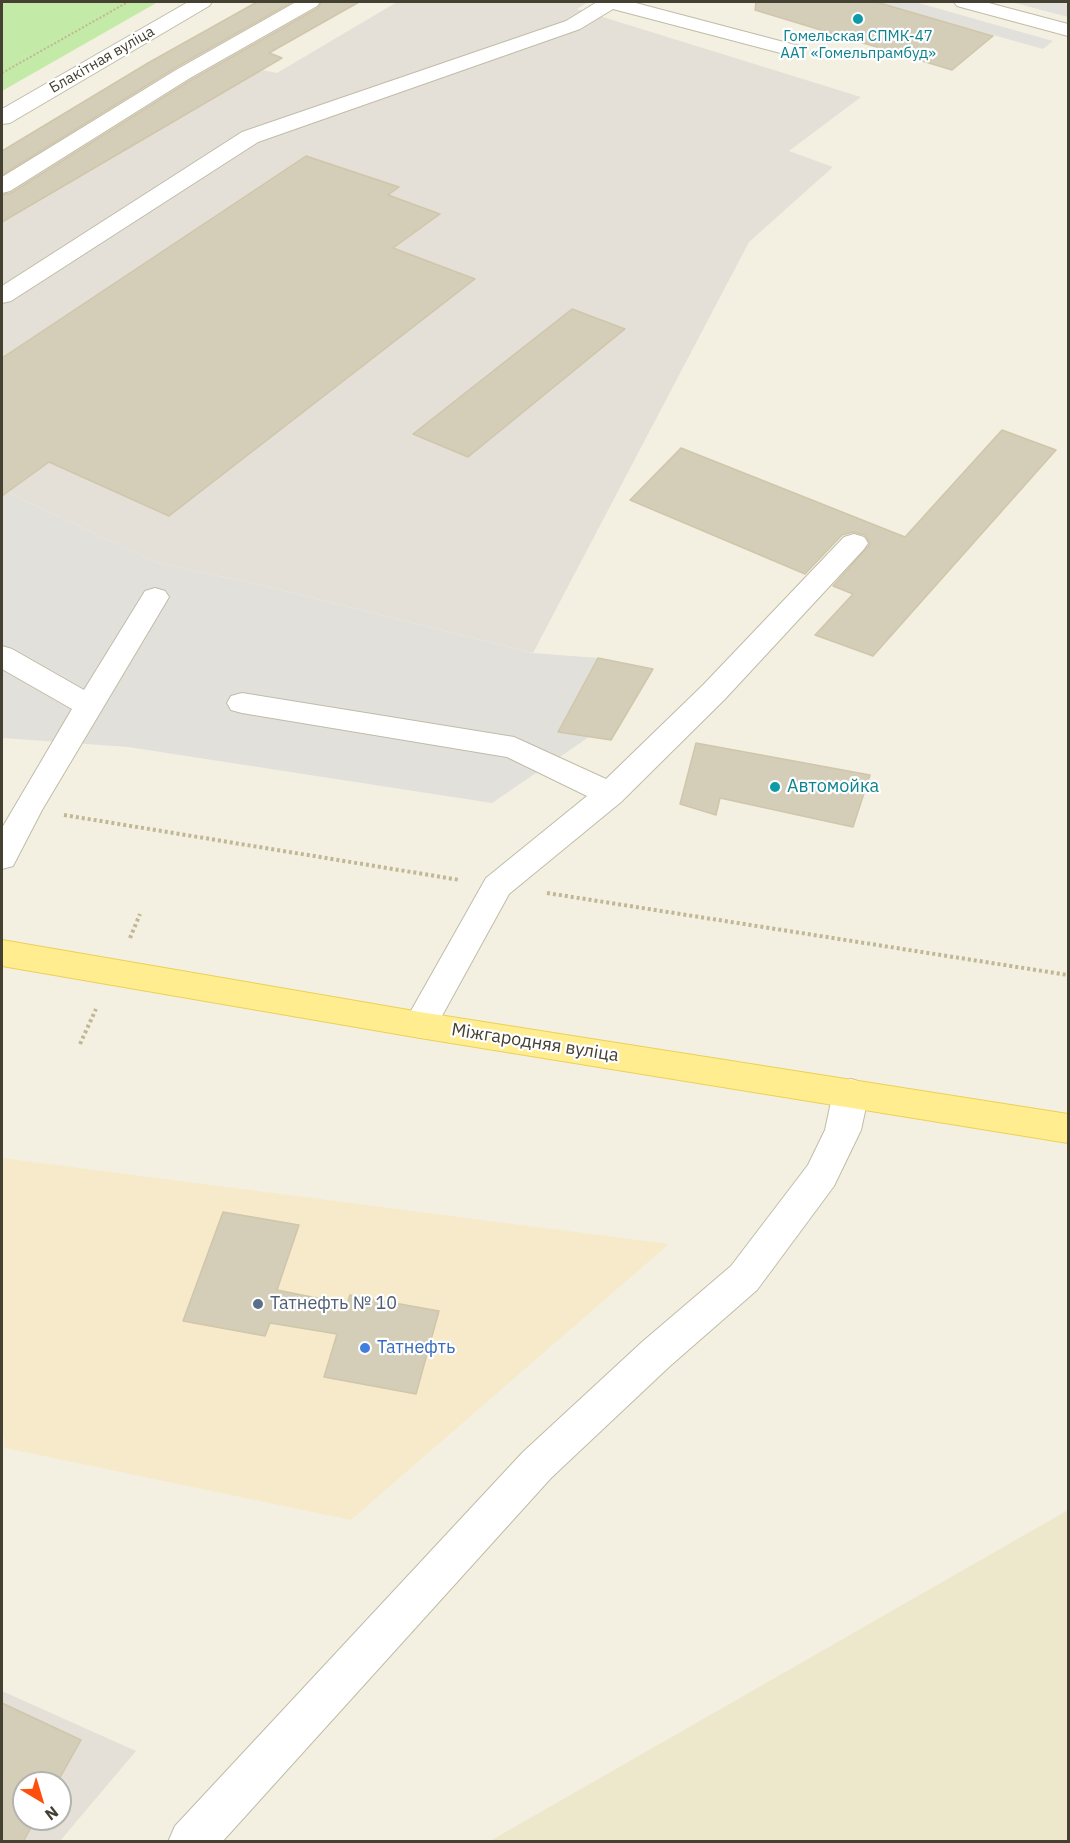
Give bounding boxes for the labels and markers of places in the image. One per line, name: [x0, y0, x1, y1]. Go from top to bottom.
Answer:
marker: Гомельская СПМК-47 ААТ «Гомельпрамбуд»: [851, 12, 865, 26]
place label: Гомельская СПМК-47 ААТ «Гомельпрамбуд»: [780, 28, 936, 63]
place label: Автомойка: [787, 776, 879, 798]
marker: Автомойка: [768, 780, 782, 794]
place label: Татнефть № 10: [270, 1293, 397, 1315]
marker: Татнефть № 10: [251, 1297, 265, 1311]
place label: Татнефть: [377, 1337, 455, 1359]
marker: Татнефть: [358, 1341, 372, 1355]

